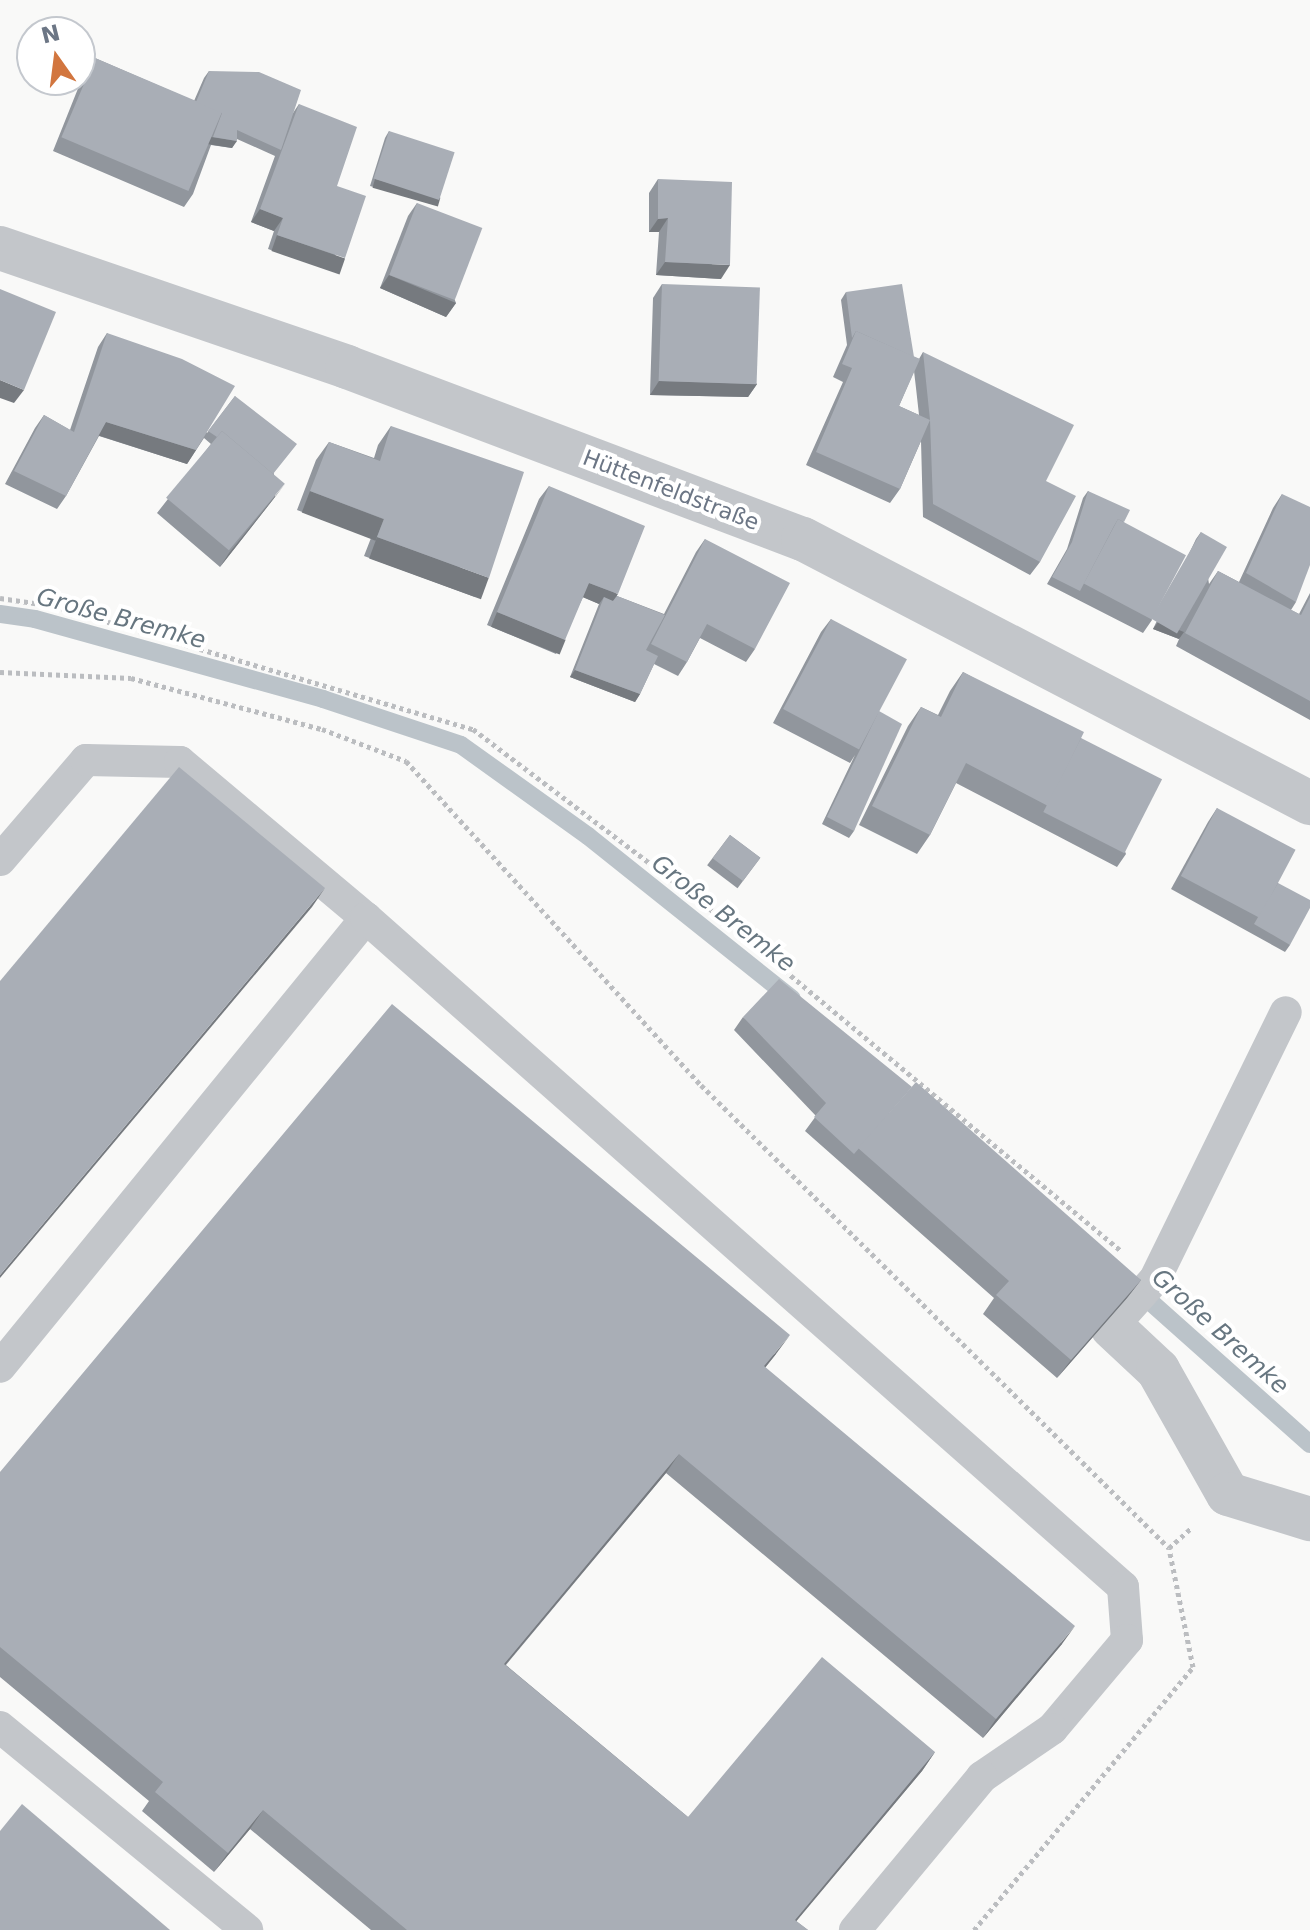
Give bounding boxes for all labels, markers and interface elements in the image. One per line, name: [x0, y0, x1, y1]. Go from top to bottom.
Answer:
north arrow: [16, 16, 96, 96]
text: N: [39, 20, 63, 49]
street label: Hüttenfeldstraße: [579, 444, 763, 536]
water label: Große Bremke: [33, 583, 209, 655]
water label: Große Bremke: [646, 849, 800, 979]
water label: Große Bremke: [1146, 1263, 1294, 1401]

